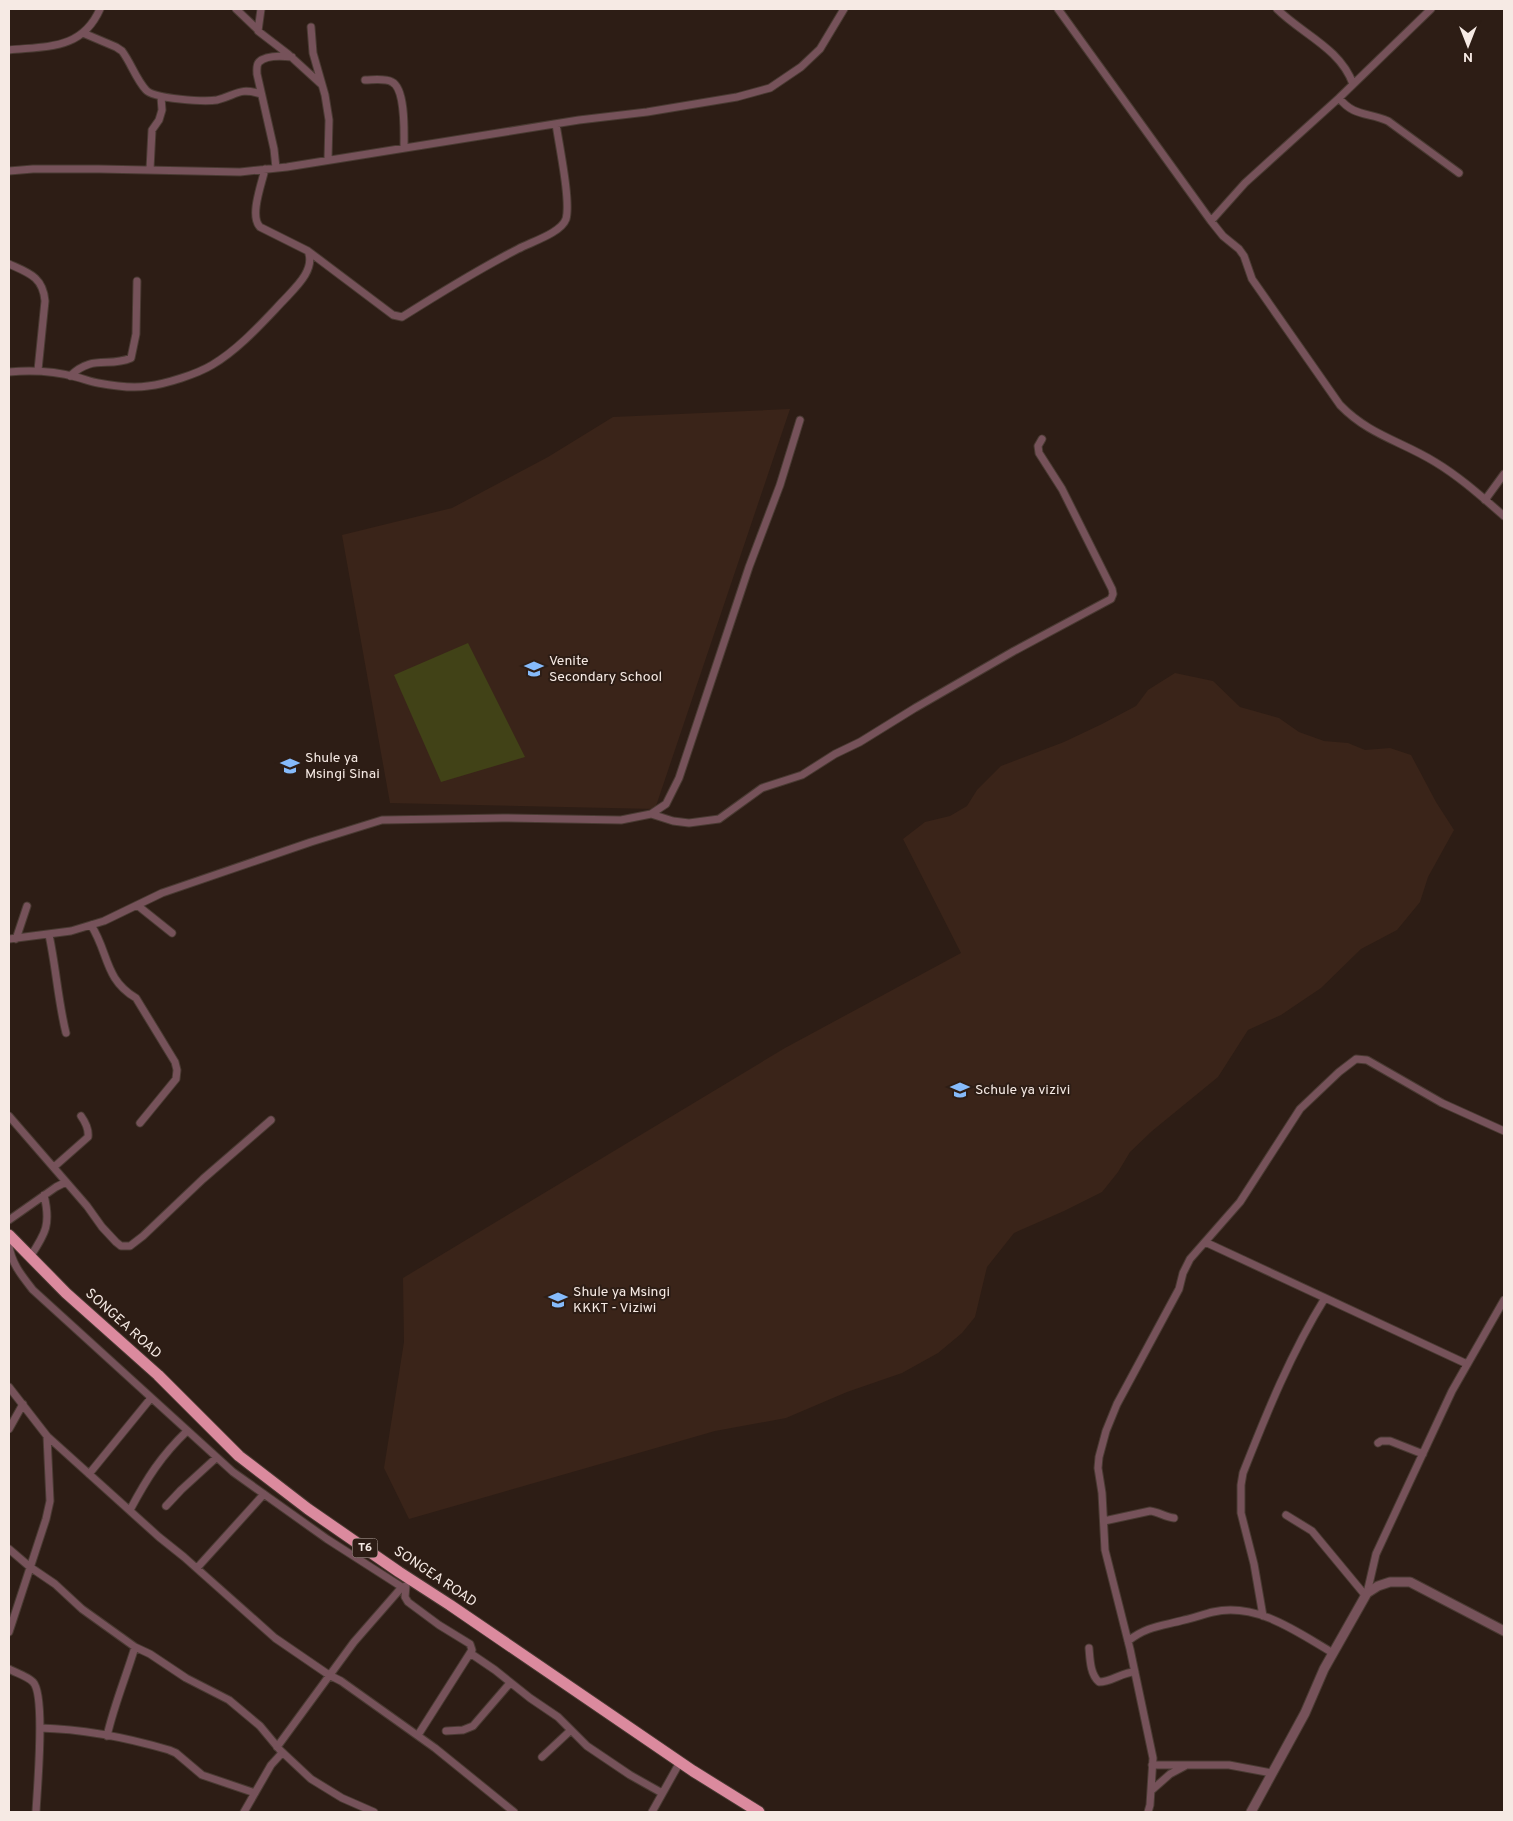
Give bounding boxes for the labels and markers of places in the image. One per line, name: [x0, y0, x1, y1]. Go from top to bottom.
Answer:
place label: Venite Secondary School: [549, 653, 662, 686]
school or university icon: Venite Secondary School: [523, 658, 545, 680]
place label: Shule ya Msingi Sinai: [305, 750, 380, 783]
school or university icon: Shule ya Msingi Sinai: [279, 755, 301, 777]
school or university icon: Schule ya vizivi: [949, 1079, 971, 1101]
place label: Schule ya vizivi: [975, 1082, 1070, 1099]
place label: Shule ya Msingi KKKT - Viziwi: [573, 1284, 670, 1317]
school or university icon: Shule ya Msingi KKKT - Viziwi: [547, 1289, 569, 1311]

